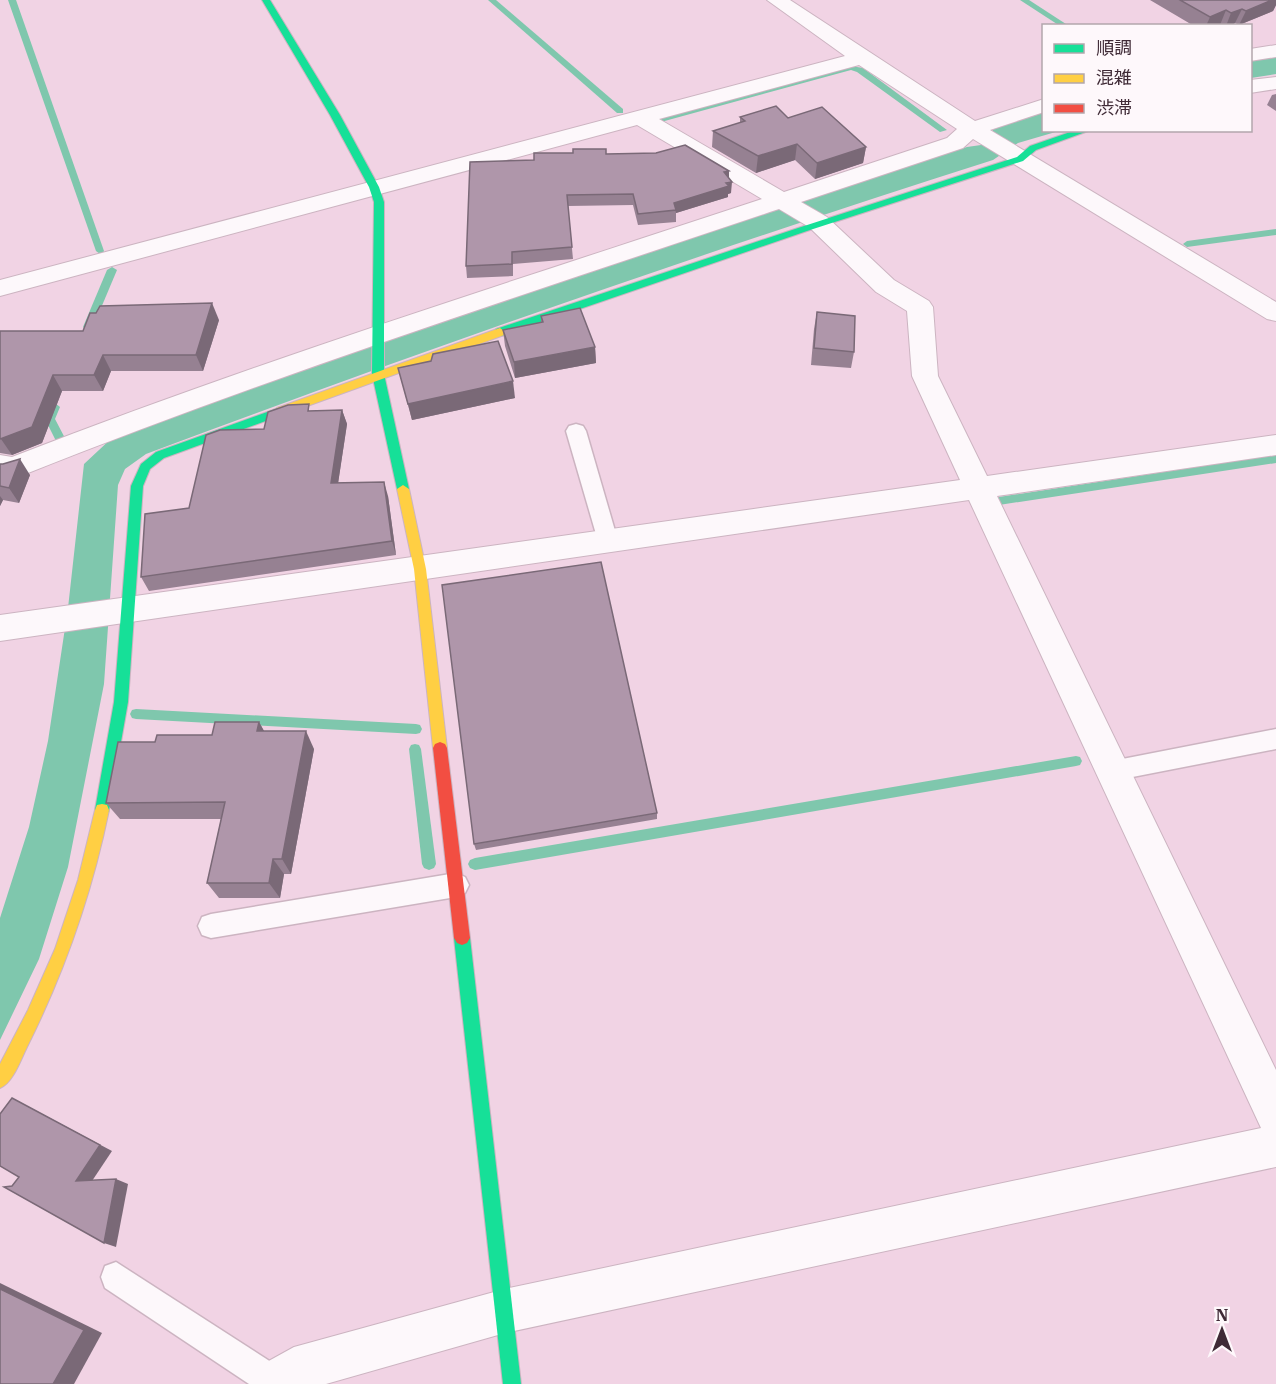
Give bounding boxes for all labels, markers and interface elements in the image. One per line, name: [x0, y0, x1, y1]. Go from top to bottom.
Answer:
legend: [1042, 24, 1252, 132]
text: 順調: [1096, 36, 1132, 59]
text: 混雑: [1096, 66, 1132, 89]
text: 渋滞: [1096, 96, 1132, 119]
north arrow: [1192, 1300, 1252, 1360]
text: N: [1216, 1305, 1228, 1325]

